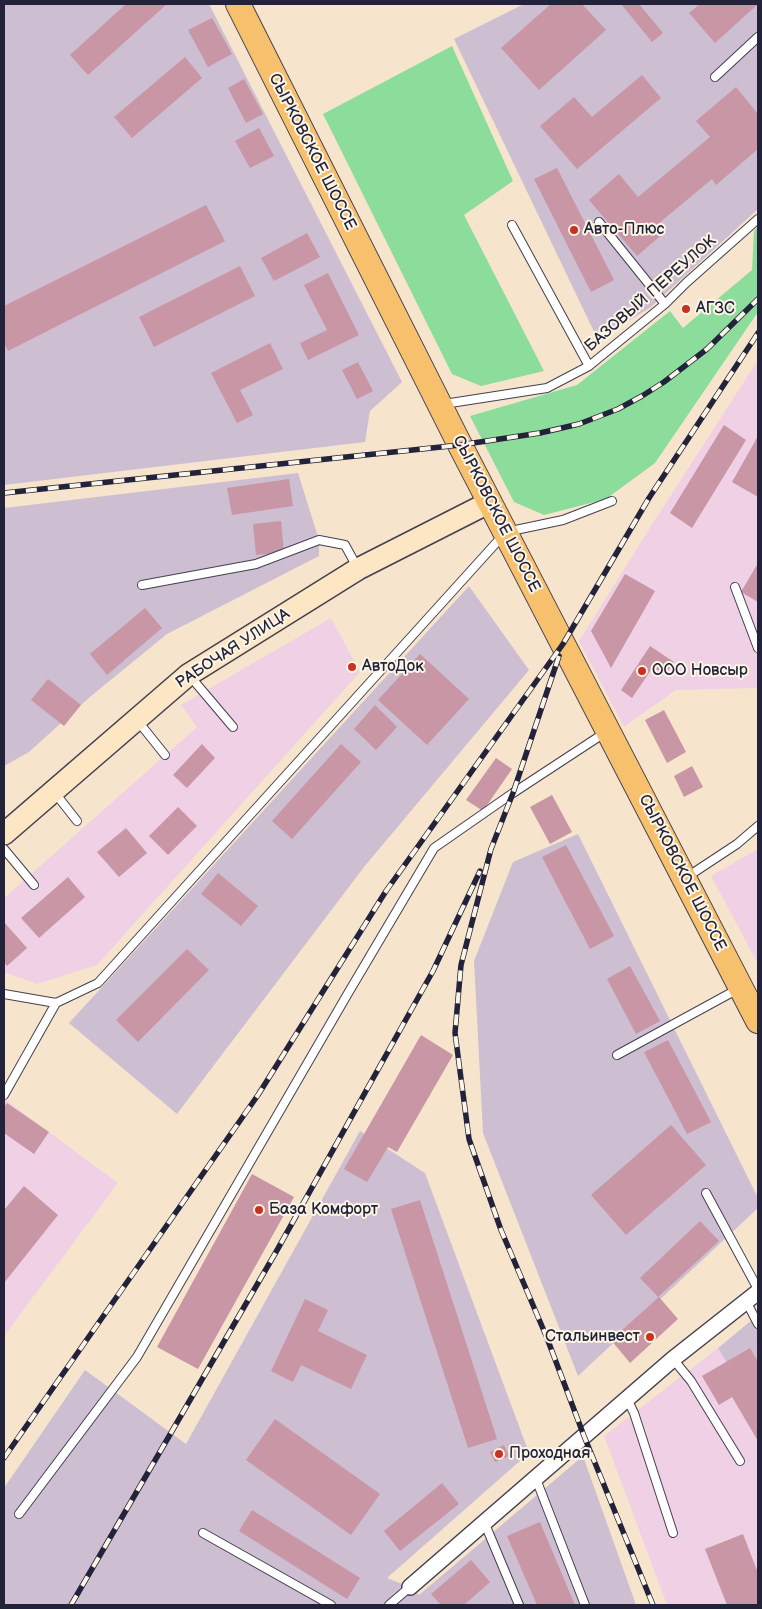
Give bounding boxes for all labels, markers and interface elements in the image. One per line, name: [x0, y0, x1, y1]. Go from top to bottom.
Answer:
street label: СЫРКОВСКОЕ ШОССЕ: [264, 70, 360, 234]
place label: Авто-Плюс: [584, 220, 664, 240]
marker: Авто-Плюс: [568, 224, 580, 236]
street label: БАЗОВЫЙ ПЕРЕУЛОК: [581, 232, 721, 356]
place label: АГЗС: [696, 299, 735, 319]
marker: АГЗС: [680, 303, 692, 315]
street label: СЫРКОВСКОЕ ШОССЕ: [448, 432, 544, 596]
street label: РАБОЧАЯ УЛИЦА: [172, 605, 294, 693]
place label: АвтоДок: [362, 657, 424, 677]
marker: АвтоДок: [346, 661, 358, 673]
place label: ООО Новсыр: [652, 661, 748, 681]
marker: ООО Новсыр: [636, 665, 648, 677]
street label: СЫРКОВСКОЕ ШОССЕ: [634, 791, 730, 955]
place label: База Комфорт: [269, 1200, 378, 1220]
marker: База Комфорт: [253, 1204, 265, 1216]
place label: Стальинвест: [545, 1327, 640, 1347]
marker: Стальинвест: [644, 1331, 656, 1343]
place label: Проходная: [509, 1444, 590, 1464]
marker: Проходная: [493, 1448, 505, 1460]

